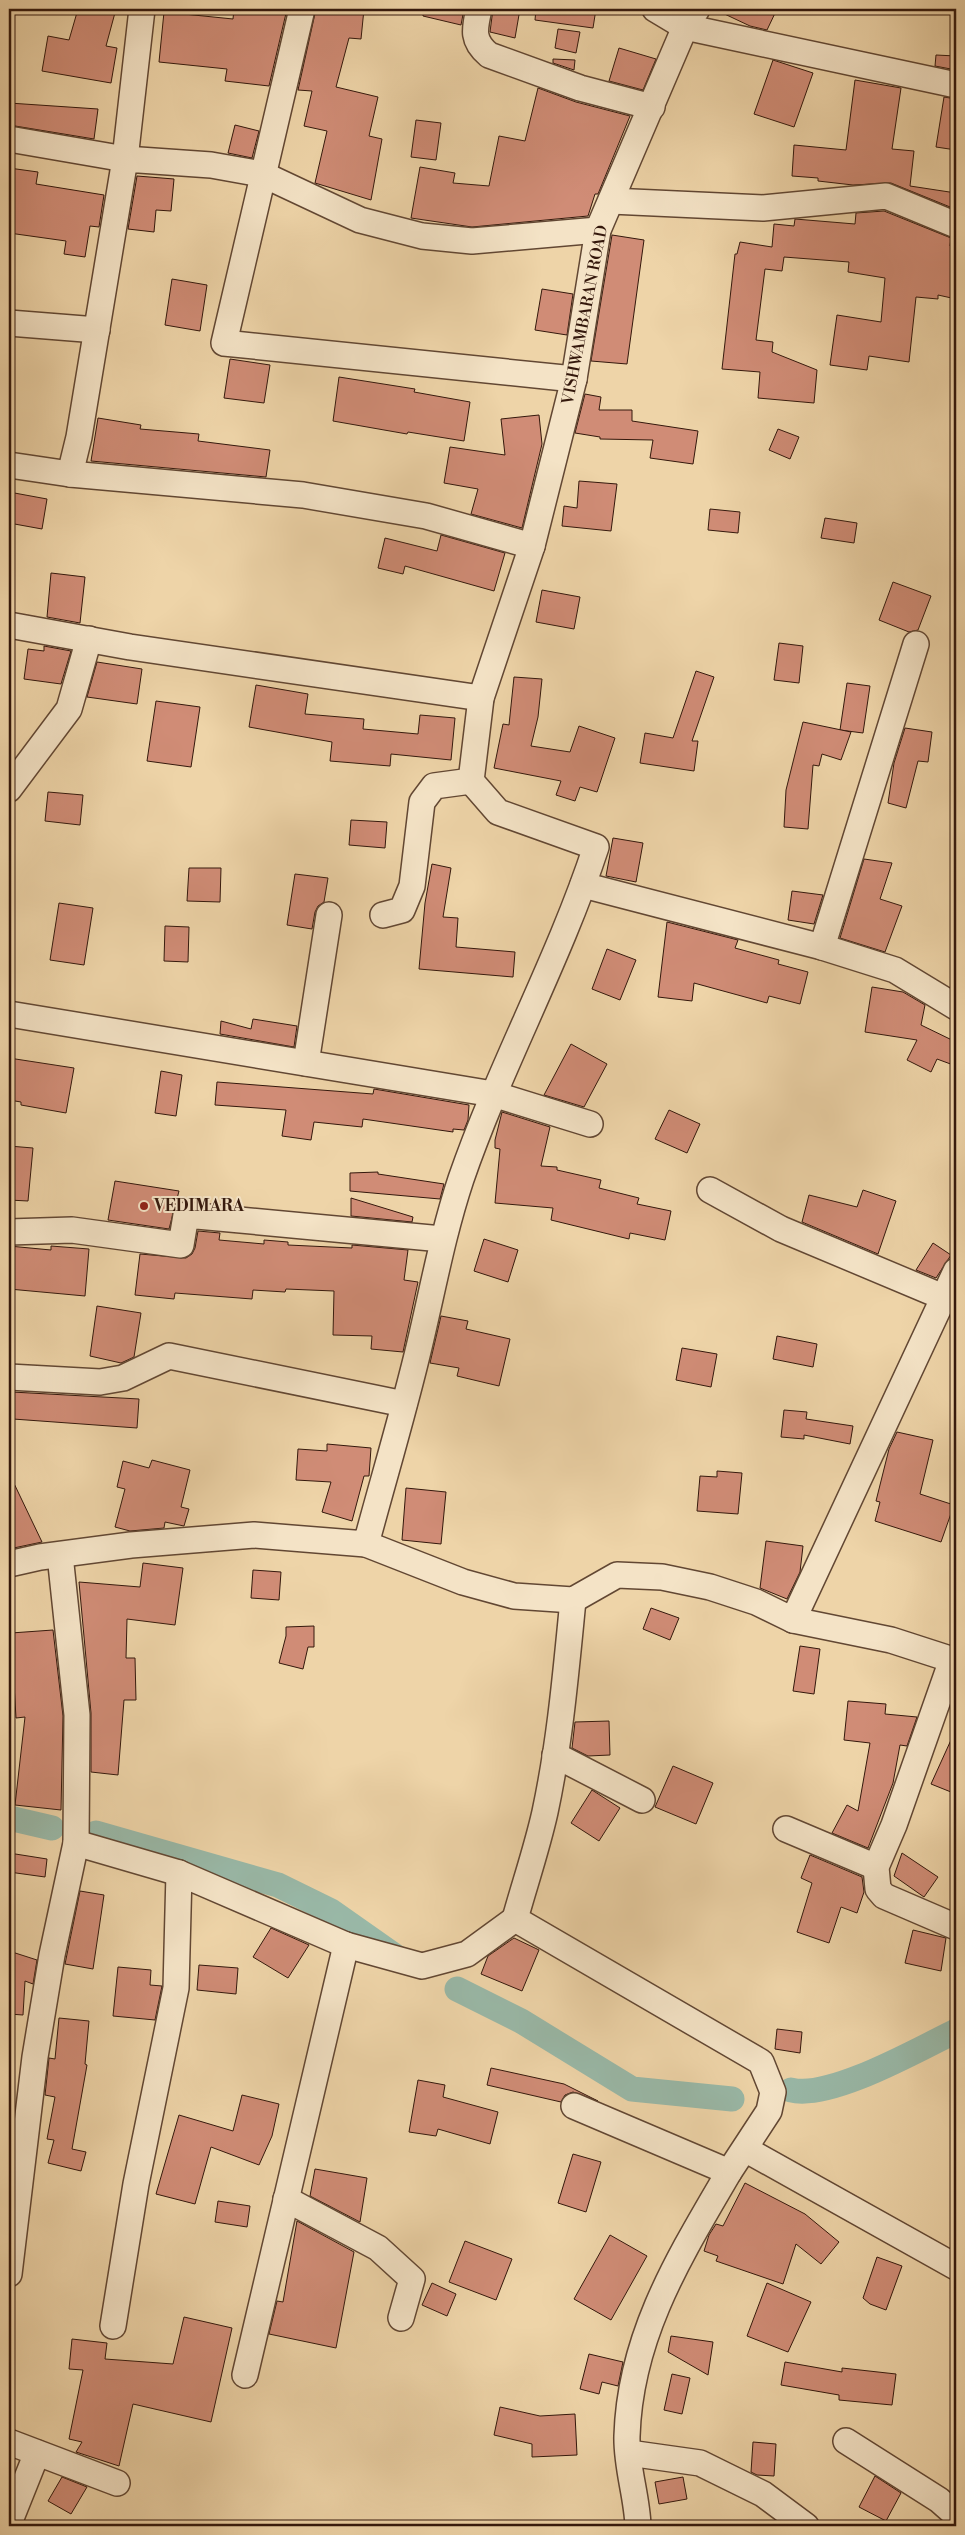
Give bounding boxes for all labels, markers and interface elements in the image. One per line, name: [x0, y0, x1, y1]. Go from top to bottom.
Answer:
street label: VISHWAMBARAN ROAD: [558, 224, 612, 407]
place label: VEDIMARA: [153, 1196, 244, 1216]
marker: VEDIMARA: [138, 1200, 150, 1212]

